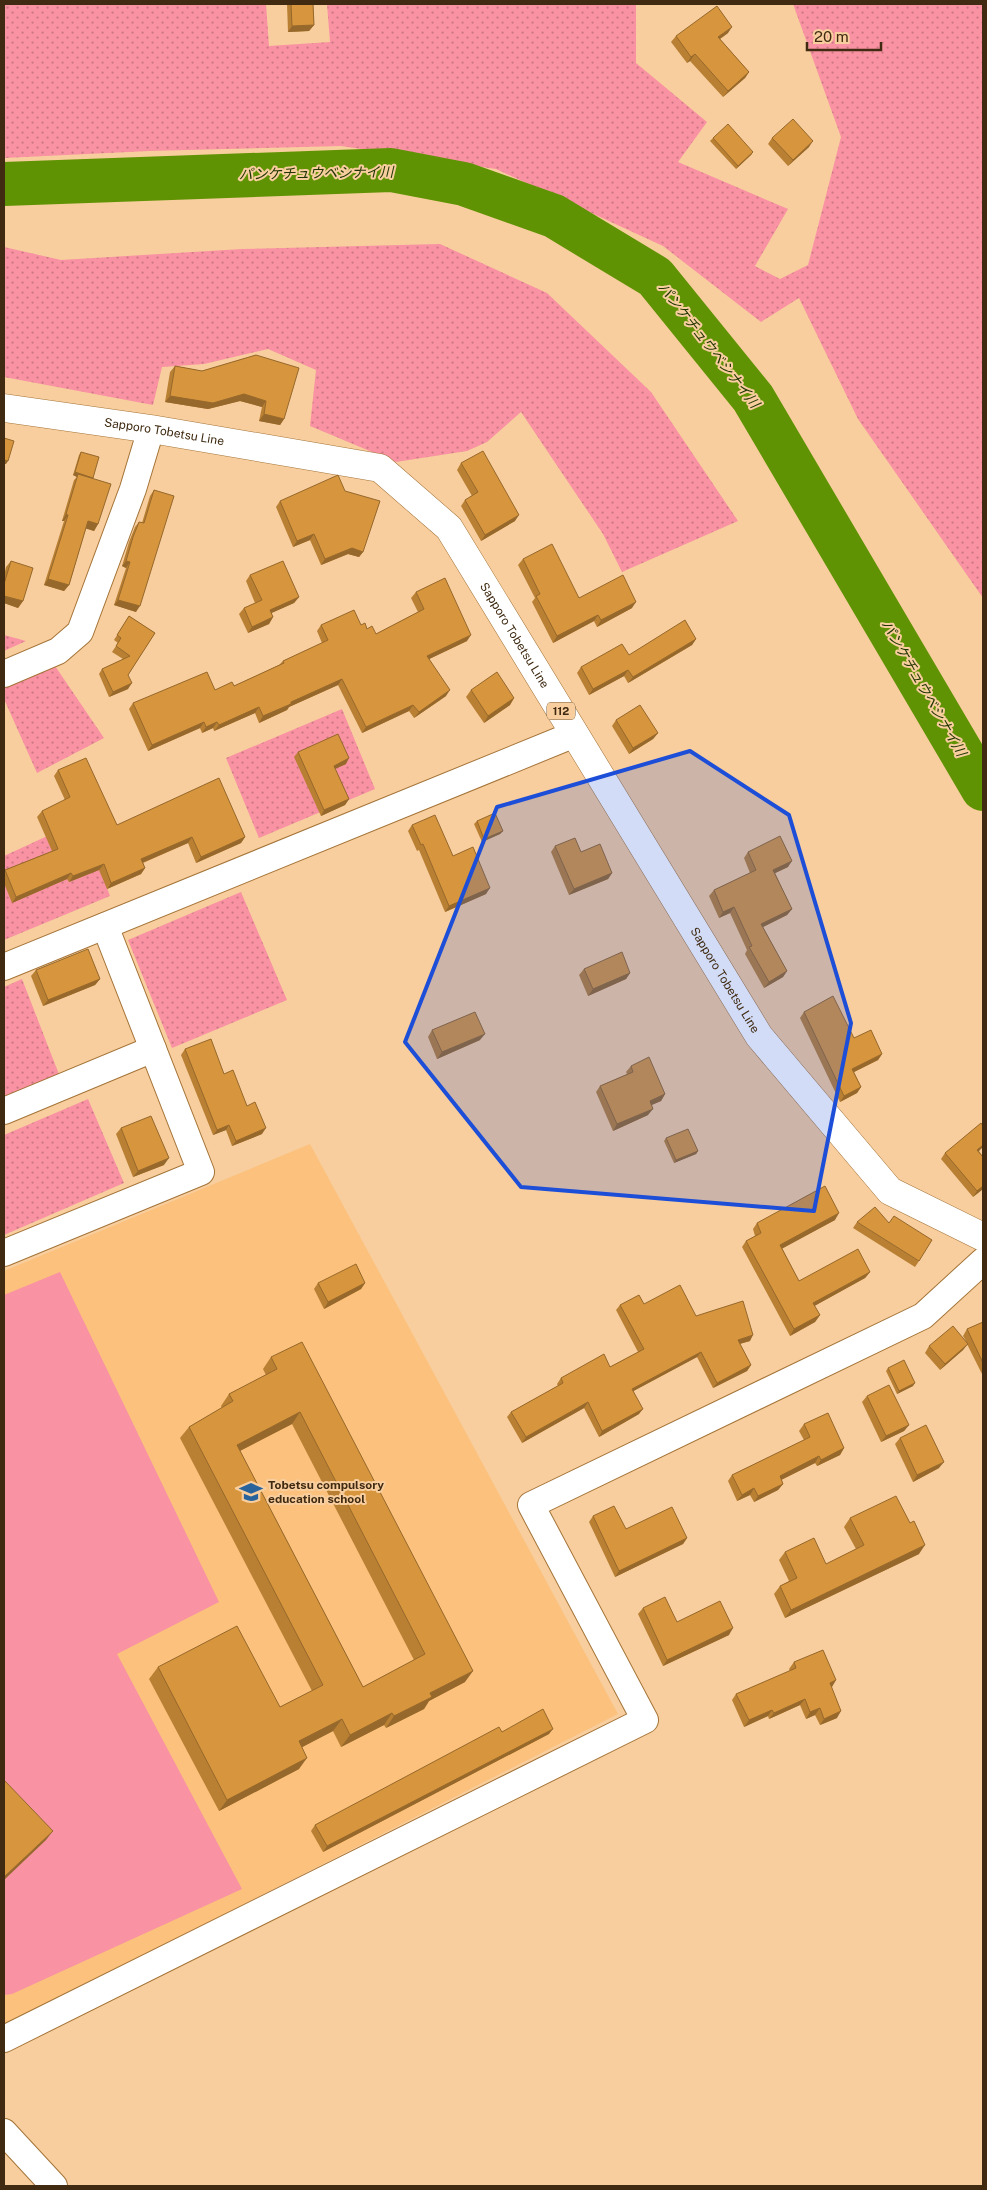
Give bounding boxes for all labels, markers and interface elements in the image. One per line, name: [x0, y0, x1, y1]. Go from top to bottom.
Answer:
scale bar: [807, 20, 881, 52]
text: 20 m: [814, 28, 849, 45]
water label: パンケチュウベシナイ川: [239, 164, 395, 182]
water label: パンケチュウベシナイ川: [655, 279, 764, 412]
street label: Sapporo Tobetsu Line: [103, 415, 225, 448]
street label: Sapporo Tobetsu Line: [477, 580, 552, 691]
water label: パンケチュウベシナイ川: [878, 617, 971, 761]
road number: 112: [547, 702, 575, 719]
street label: Sapporo Tobetsu Line: [687, 925, 763, 1036]
place label: Tobetsu compulsory education school: [268, 1478, 384, 1506]
school or university icon: Tobetsu compulsory education school: [238, 1479, 264, 1505]

